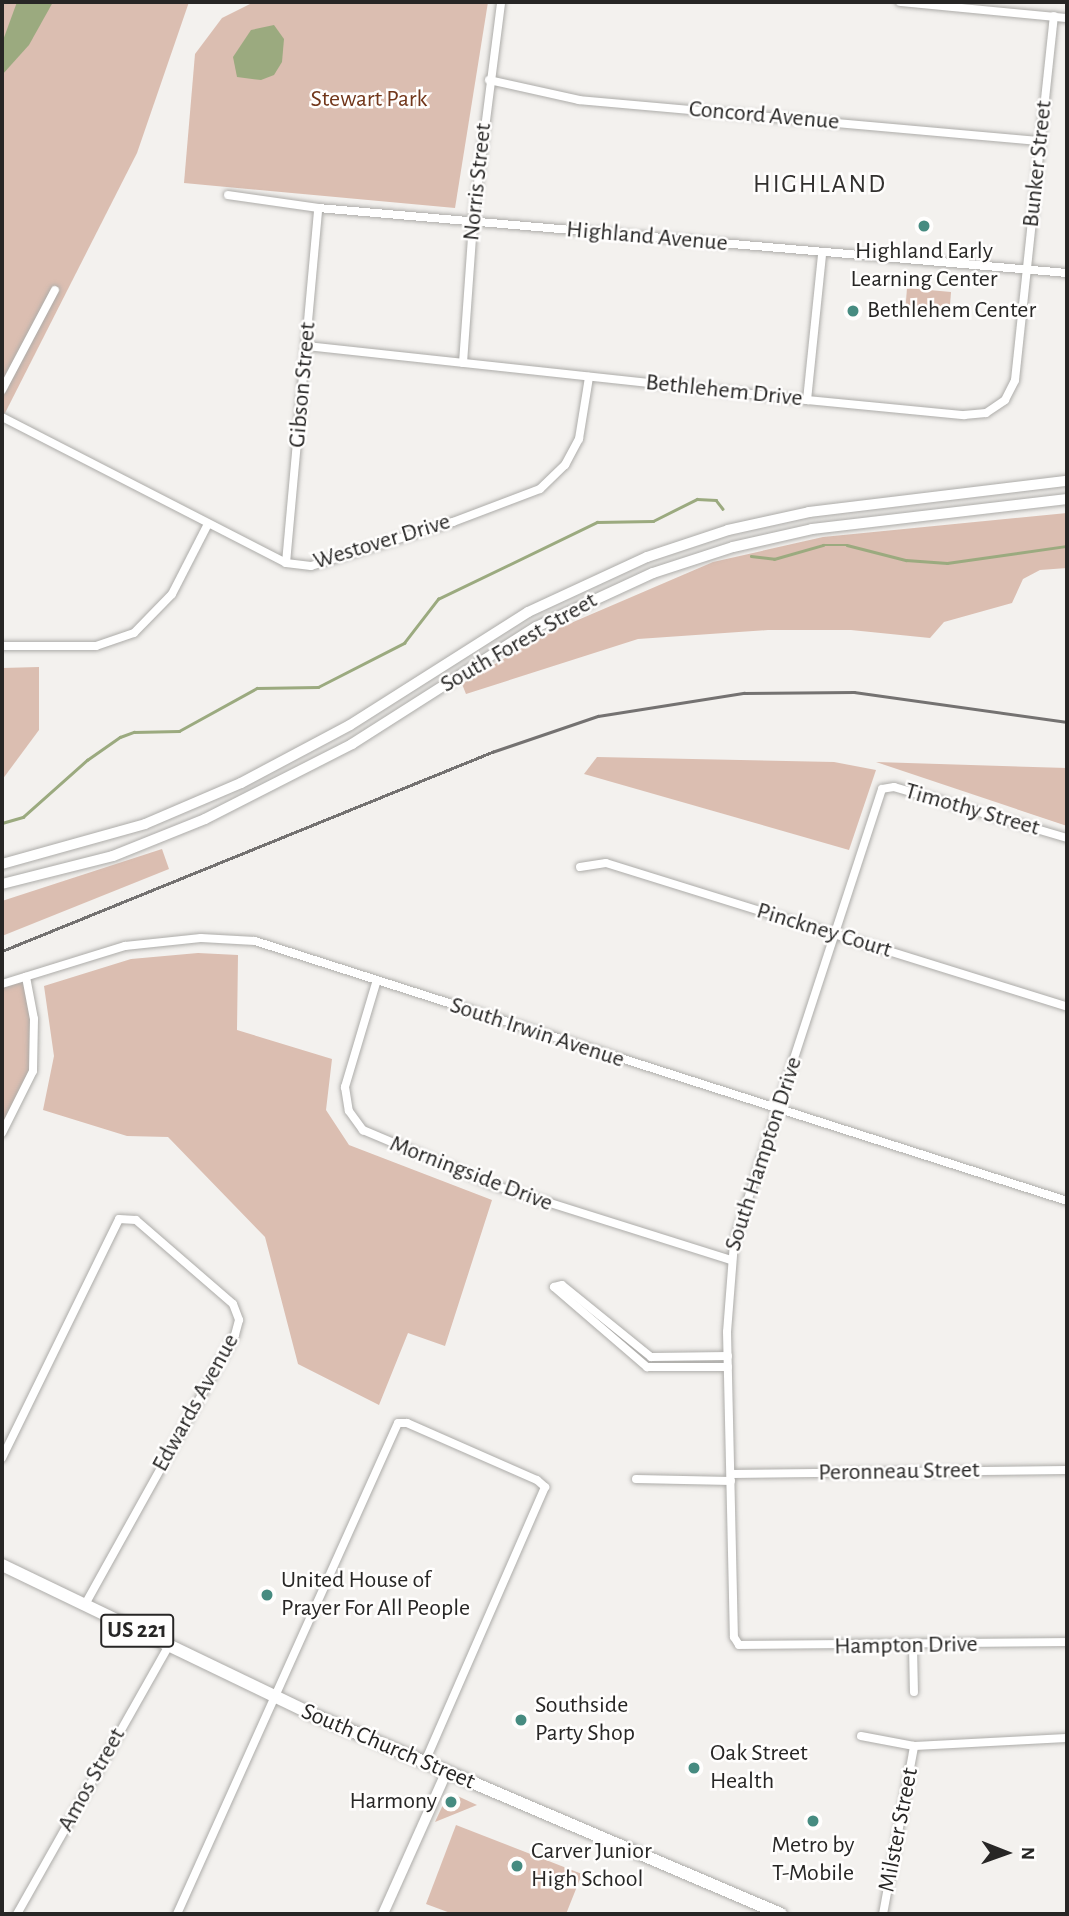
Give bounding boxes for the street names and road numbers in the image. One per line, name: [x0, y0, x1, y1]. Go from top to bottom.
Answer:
street label: Concord Avenue: [688, 95, 840, 137]
street label: Bunker Street: [1017, 99, 1059, 229]
street label: Norris Street: [458, 122, 498, 242]
street label: Highland Avenue: [565, 216, 729, 258]
street label: Gibson Street: [283, 321, 323, 449]
street label: Bethlehem Drive: [644, 368, 804, 414]
street label: Westover Drive: [310, 508, 454, 576]
street label: South Forest Street: [436, 587, 602, 699]
street label: Timothy Street: [901, 777, 1043, 843]
street label: Pinckney Court: [753, 897, 895, 965]
street label: South Irwin Avenue: [446, 991, 628, 1075]
street label: South Hampton Drive: [719, 1053, 809, 1255]
street label: Morningside Drive: [386, 1130, 556, 1218]
street label: Edwards Avenue: [146, 1329, 246, 1477]
street label: Peronneau Street: [818, 1456, 980, 1488]
road number: US 221: [99, 1612, 176, 1650]
street label: Hampton Drive: [834, 1630, 978, 1662]
street label: South Church Street: [297, 1697, 479, 1797]
street label: Amos Street: [52, 1723, 132, 1837]
street label: Milster Street: [873, 1765, 925, 1895]

